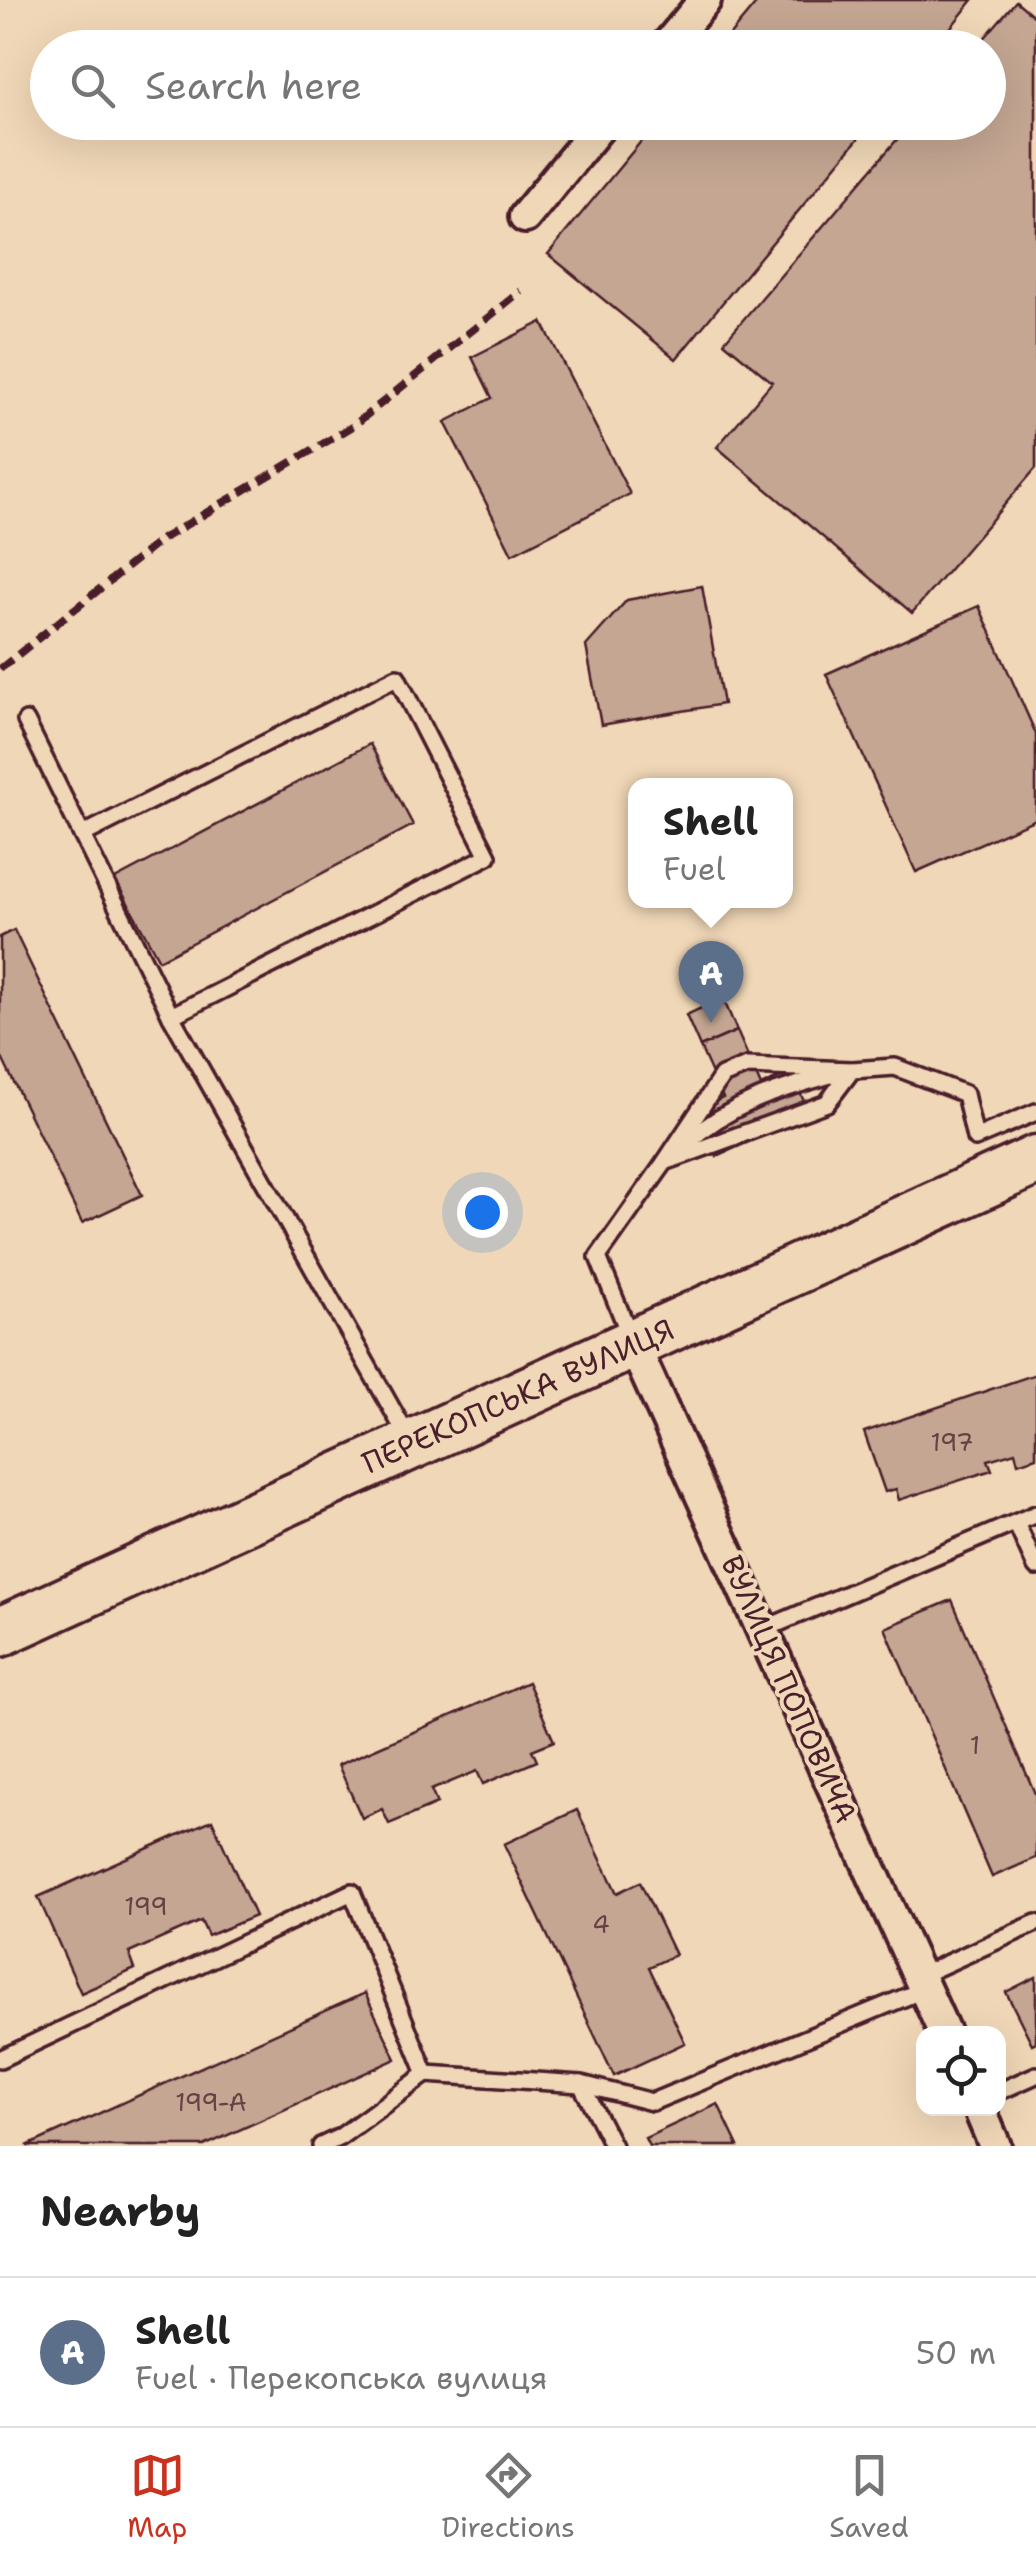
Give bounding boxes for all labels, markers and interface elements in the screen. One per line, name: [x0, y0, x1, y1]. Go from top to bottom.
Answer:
search box: [30, 30, 1006, 140]
icon: search: [65, 58, 120, 113]
text: Search here: [145, 60, 362, 111]
popup: [628, 778, 793, 908]
text: Shell: [663, 796, 758, 847]
text: Fuel: [663, 847, 725, 890]
pin: A: [678, 940, 744, 1023]
your location: [457, 1187, 508, 1238]
street label: ПЕРЕКОПСЬКА ВУЛИЦЯ: [356, 1309, 680, 1483]
house number: 197: [930, 1425, 974, 1459]
street label: ВУЛИЦЯ ПОПОВИЧА: [711, 1549, 867, 1829]
house number: 1: [970, 1728, 980, 1762]
house number: 199: [124, 1889, 168, 1923]
house number: 4: [592, 1907, 610, 1941]
map controls: [916, 2026, 1006, 2116]
button: locate: [916, 2026, 1006, 2116]
house number: 199-А: [175, 2085, 247, 2119]
text: Nearby: [40, 2183, 200, 2239]
text: Shell: [135, 2305, 230, 2356]
text: A: [60, 2331, 85, 2374]
text: 50 m: [916, 2331, 996, 2374]
text: Fuel · Перекопська вулиця: [135, 2356, 548, 2399]
tab: Map: [127, 2448, 187, 2546]
tab: Directions: [442, 2448, 575, 2546]
tab: Saved: [829, 2448, 909, 2546]

